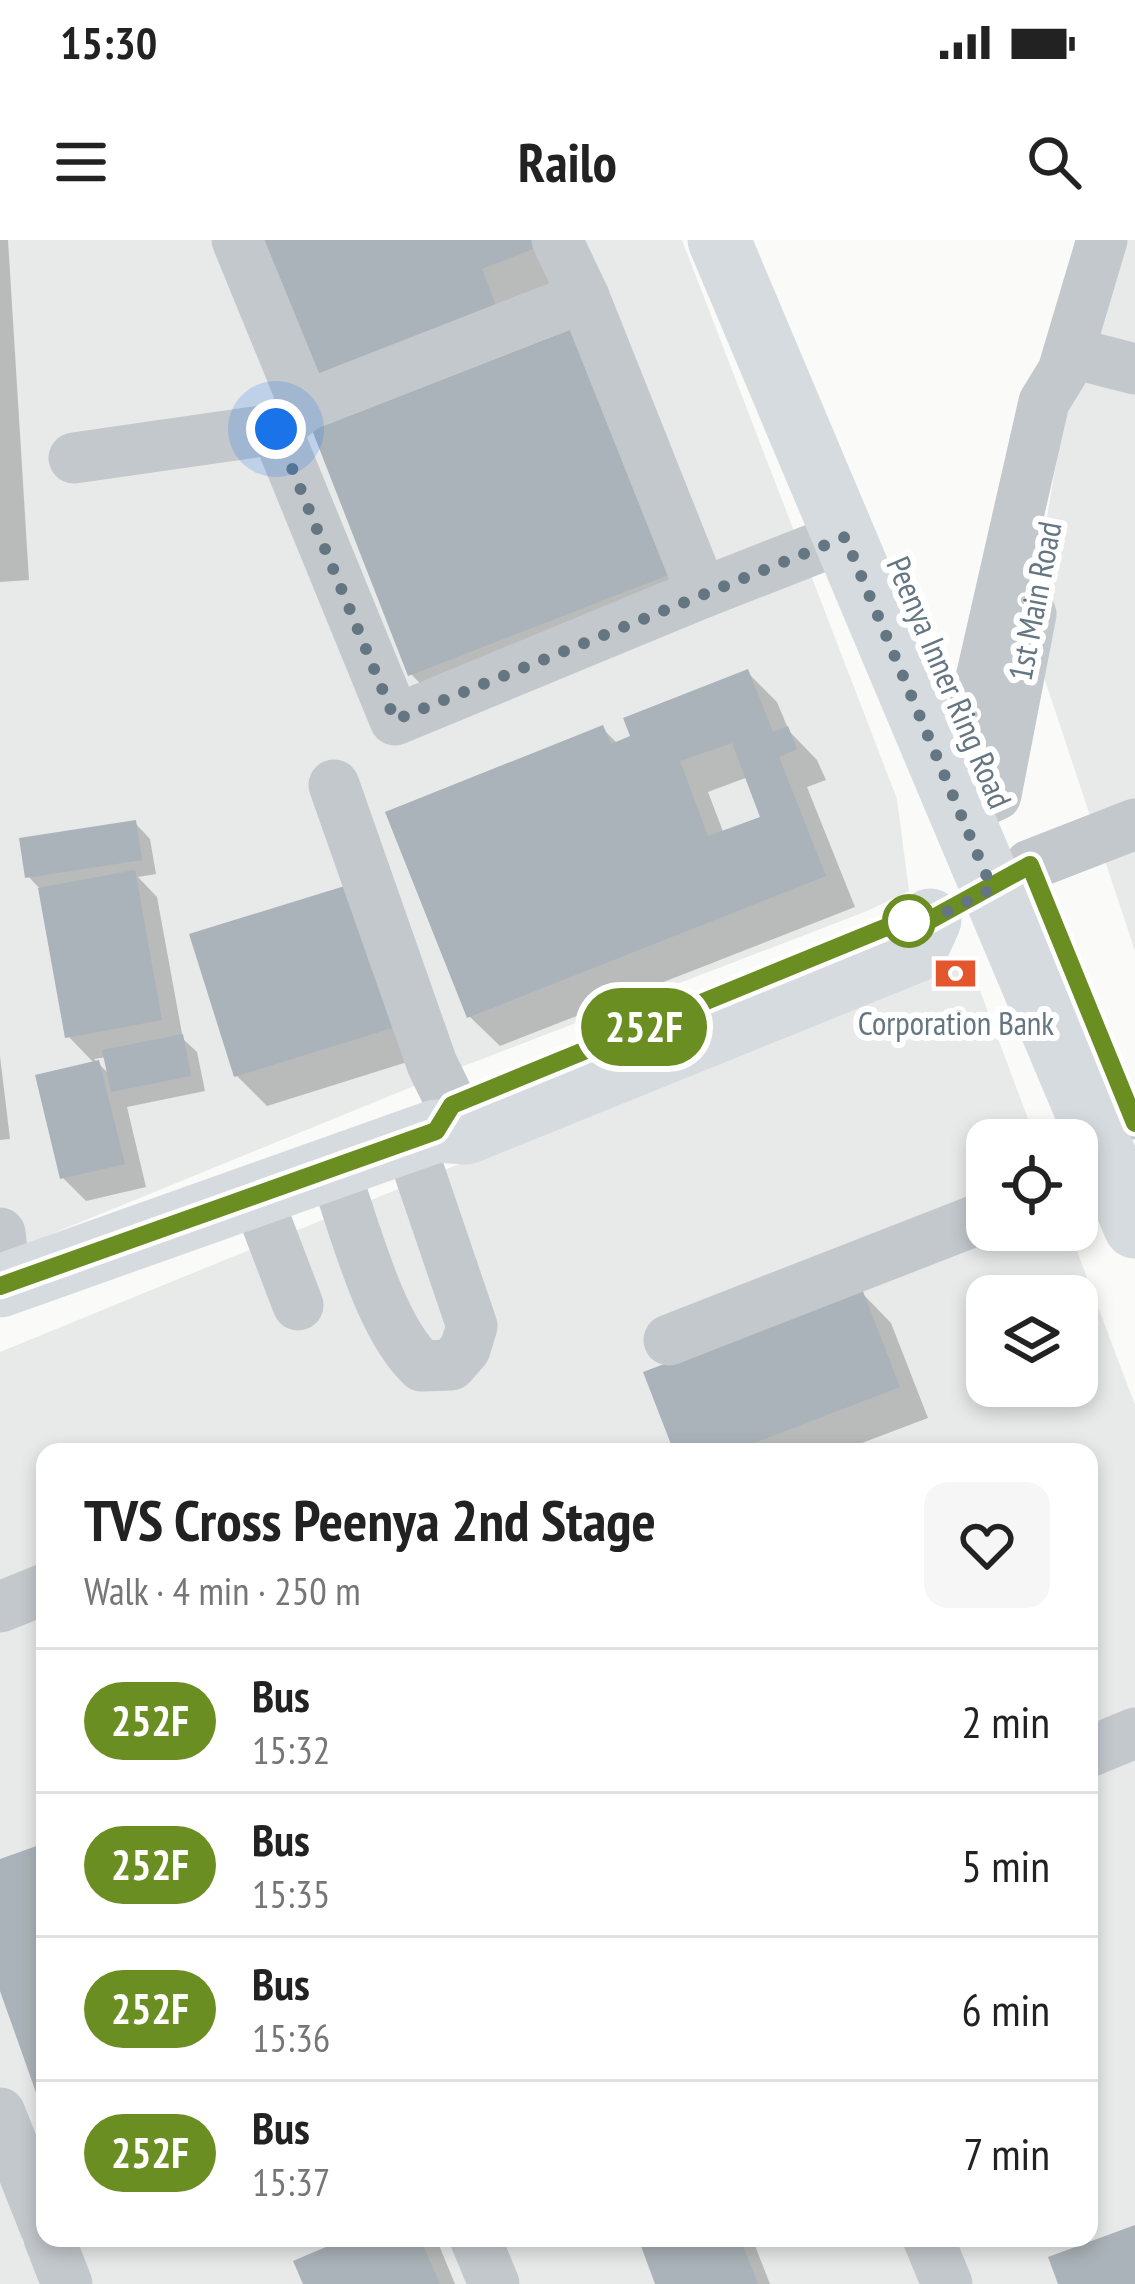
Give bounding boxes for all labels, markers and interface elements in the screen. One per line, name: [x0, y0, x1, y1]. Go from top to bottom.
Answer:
text: 15:30: [60, 13, 157, 71]
text: Railo: [518, 127, 617, 197]
icon: menu: [48, 129, 114, 195]
icon: search: [1021, 129, 1087, 195]
your location: [246, 399, 306, 459]
street label: 1st Main Road: [998, 518, 1070, 684]
street label: Peenya Inner Ring Road: [878, 550, 1022, 814]
unlabelled marker: [884, 896, 934, 946]
bank icon: Corporation Bank: [933, 951, 979, 997]
line badge: 252F: [560, 988, 728, 1066]
text: 252F: [605, 999, 683, 1054]
place label: Corporation Bank: [858, 1001, 1054, 1044]
map controls: [966, 1119, 1098, 1407]
button: locate: [966, 1119, 1098, 1251]
button: layers: [966, 1275, 1098, 1407]
button: heart: [924, 1482, 1050, 1608]
text: TVS Cross Peenya 2nd Stage: [84, 1483, 656, 1557]
text: Walk · 4 min · 250 m: [84, 1565, 361, 1616]
text: Bus: [252, 1666, 310, 1724]
text: 2 min: [961, 1692, 1050, 1750]
text: 252F: [111, 1693, 189, 1748]
text: 15:32: [252, 1724, 330, 1775]
text: Bus: [252, 1810, 310, 1868]
text: 5 min: [961, 1836, 1050, 1894]
text: 252F: [111, 1837, 189, 1892]
text: 15:35: [252, 1868, 330, 1919]
text: Bus: [252, 1954, 310, 2012]
text: 6 min: [961, 1980, 1050, 2038]
text: 252F: [111, 1981, 189, 2036]
text: 15:36: [252, 2012, 330, 2063]
text: Bus: [252, 2098, 310, 2156]
text: 7 min: [963, 2124, 1050, 2182]
text: 252F: [111, 2125, 189, 2180]
text: 15:37: [252, 2156, 330, 2207]

